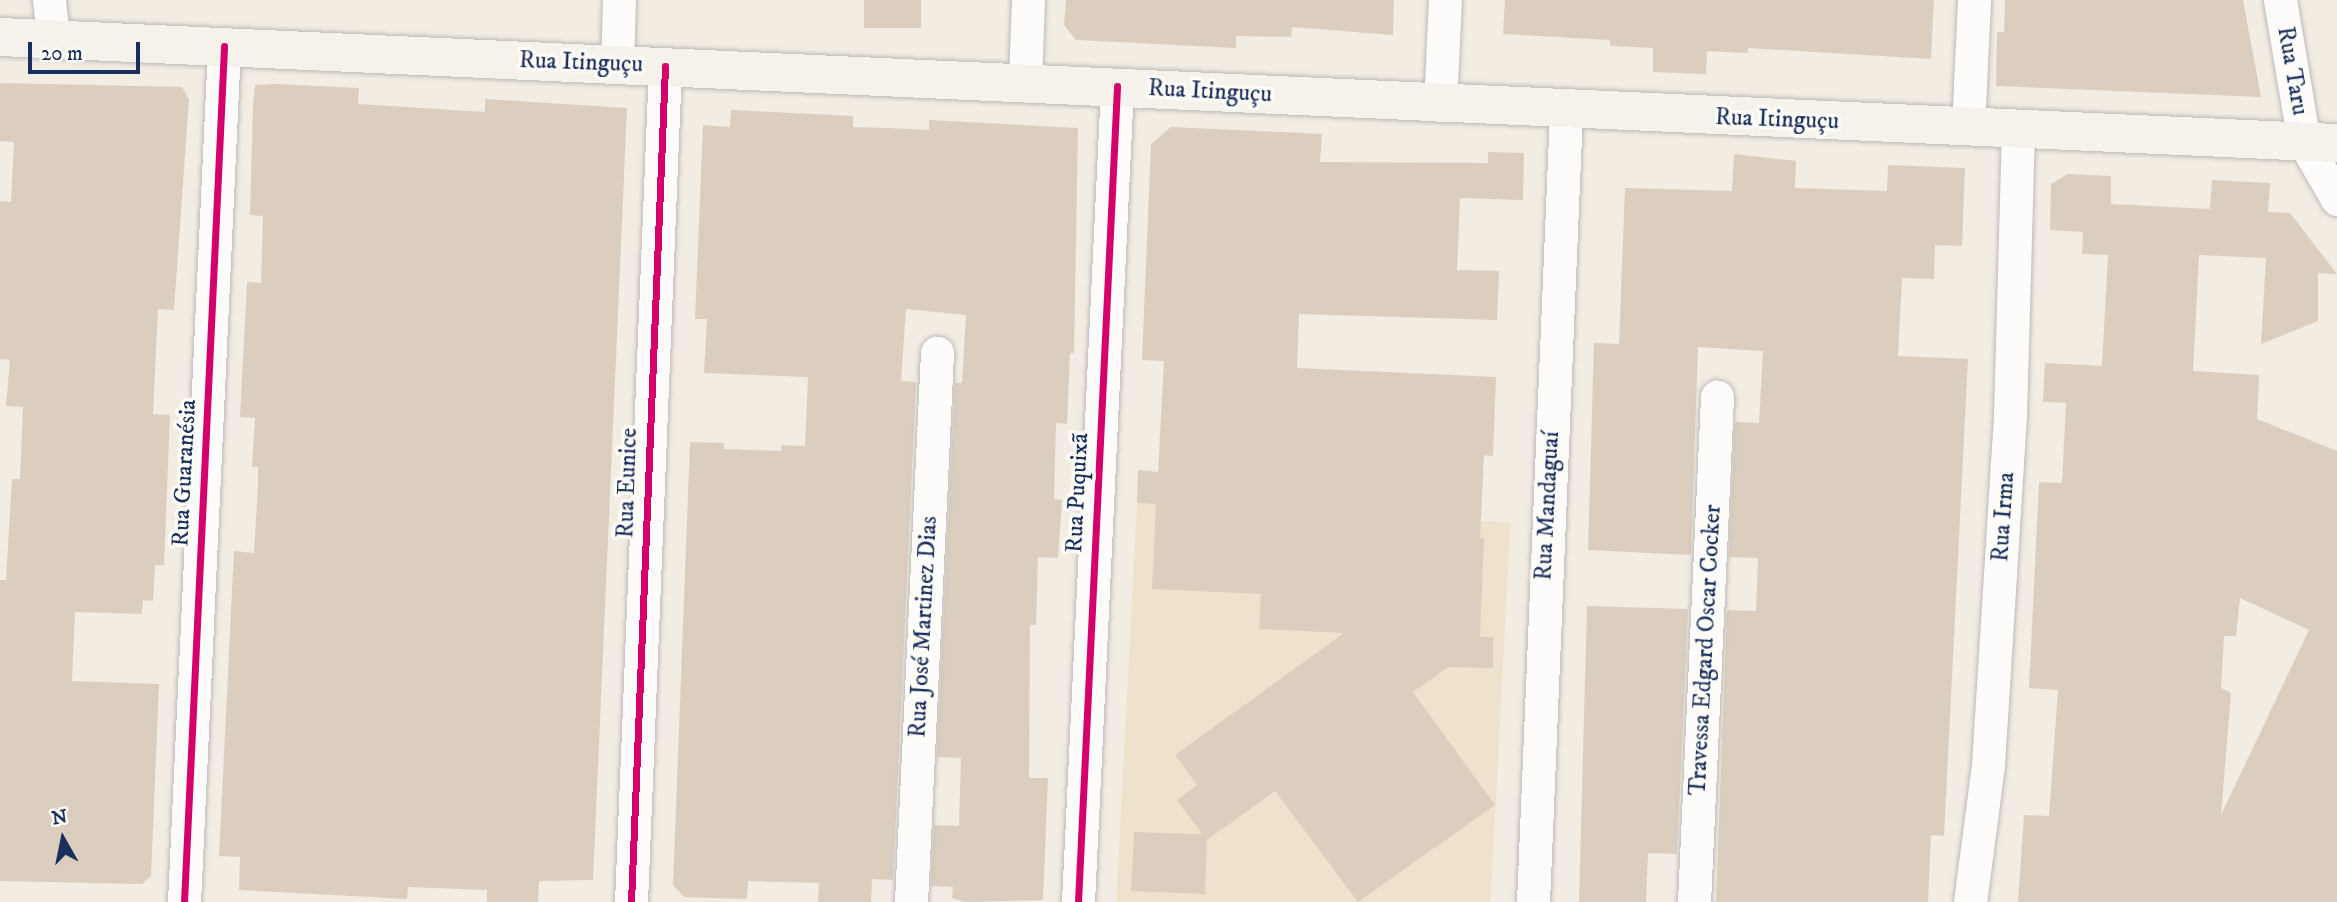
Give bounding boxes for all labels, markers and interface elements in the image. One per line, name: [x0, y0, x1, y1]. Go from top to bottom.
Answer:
street label: Rua Taru: [2270, 24, 2314, 118]
scale bar: [32, 28, 144, 72]
text: 20 m: [41, 41, 83, 67]
street label: Rua Itinguçu: [519, 46, 643, 80]
street label: Rua Itinguçu: [1147, 74, 1273, 110]
street label: Rua Itinguçu: [1715, 103, 1839, 137]
street label: Rua Guaranésia: [167, 399, 203, 547]
street label: Rua Eunice: [612, 427, 644, 539]
street label: Rua Mandaguaí: [1530, 431, 1566, 581]
street label: Rua Puquixã: [1060, 432, 1096, 554]
street label: Rua Irma: [1986, 471, 2022, 563]
street label: Travessa Edgard Oscar Cocker: [1684, 504, 1728, 796]
street label: Rua José Martinez Dias: [904, 515, 944, 739]
north arrow: [28, 804, 98, 874]
text: N: [50, 805, 69, 830]

